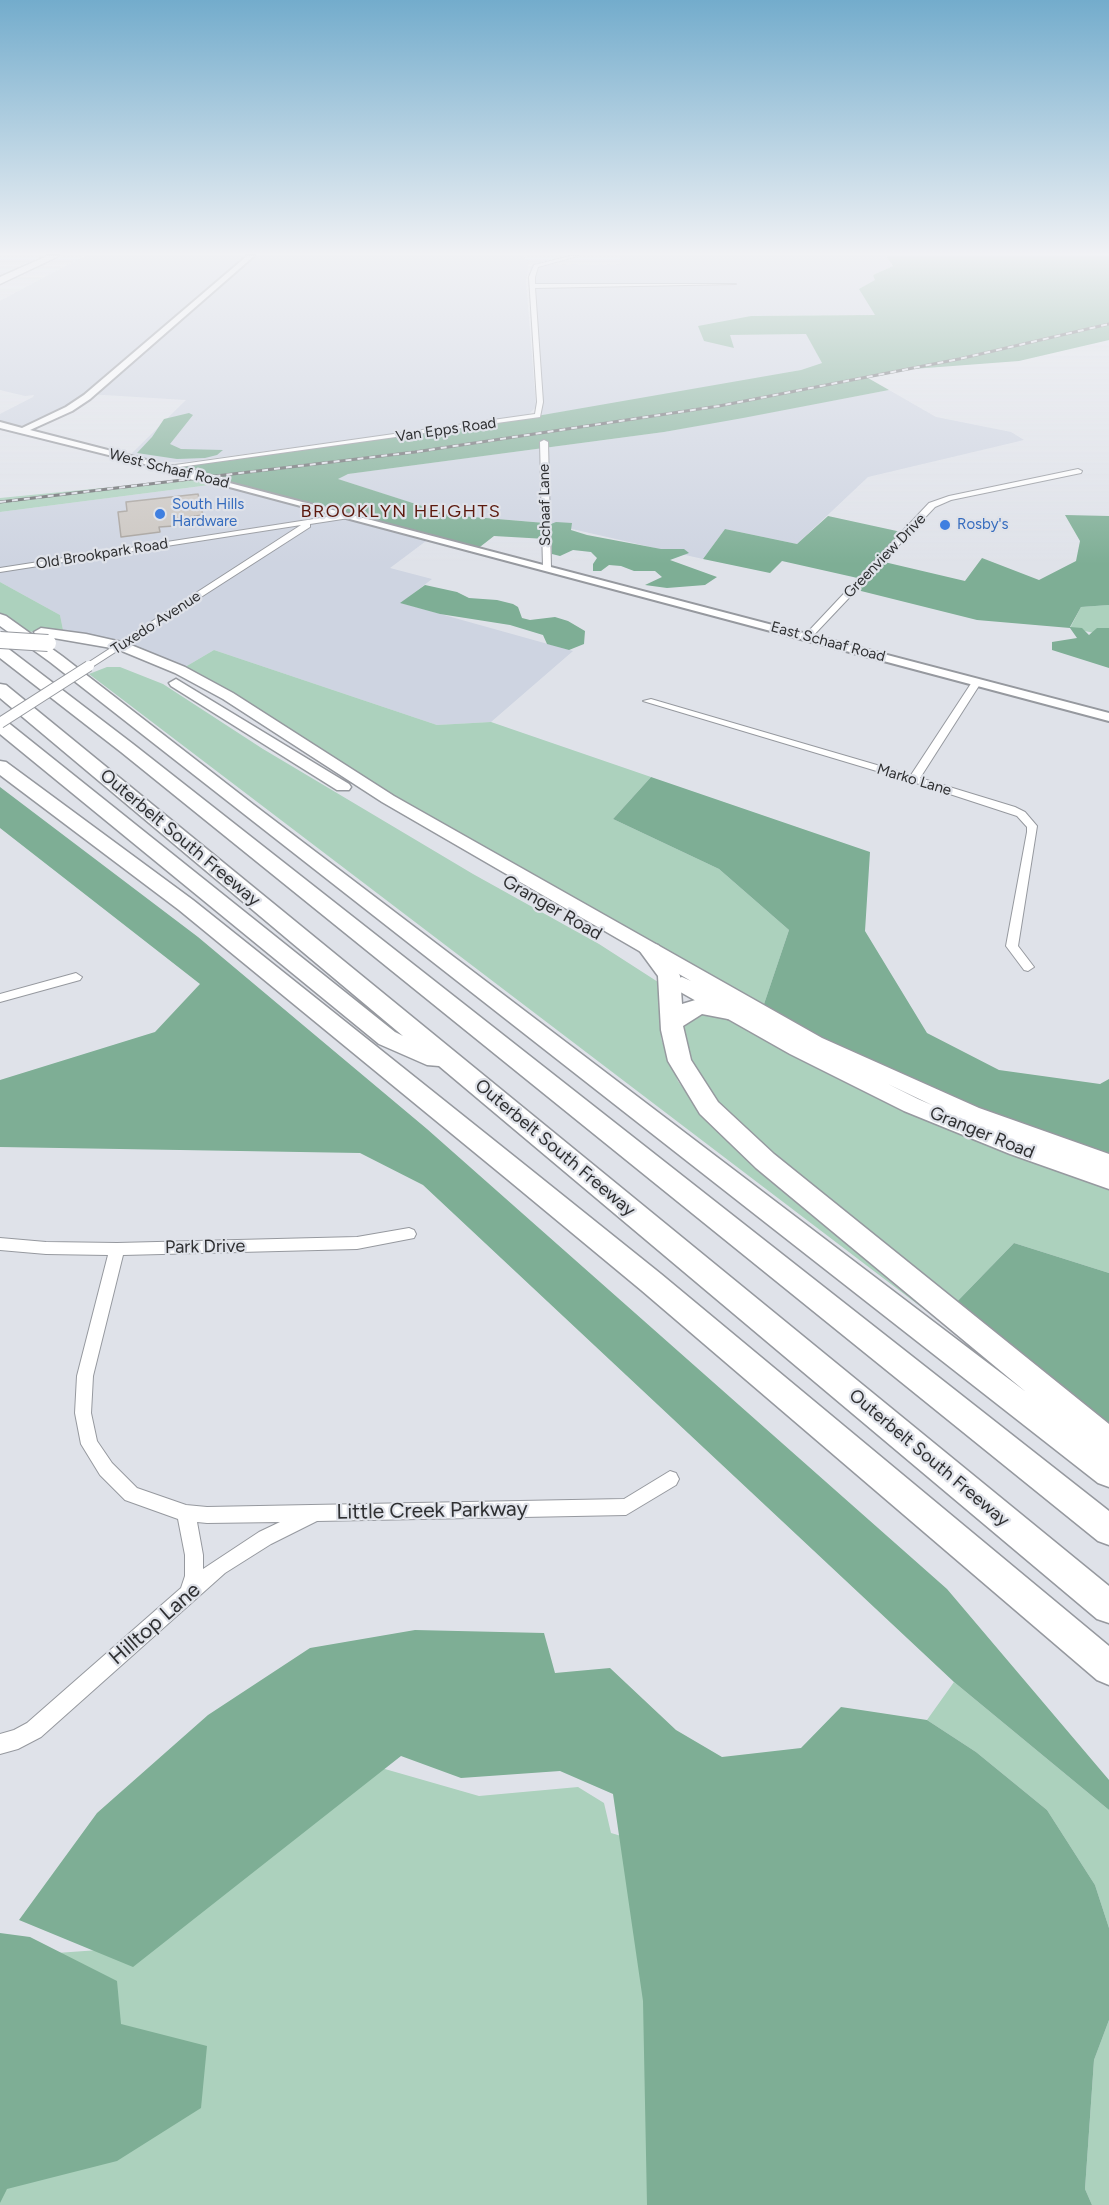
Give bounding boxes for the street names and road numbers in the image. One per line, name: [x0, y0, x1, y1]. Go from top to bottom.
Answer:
street label: Van Epps Road: [395, 414, 497, 446]
street label: West Schaaf Road: [107, 445, 231, 493]
street label: Schaaf Lane: [535, 464, 555, 546]
street label: Greenview Drive: [840, 510, 930, 602]
street label: Old Brookpark Road: [35, 535, 169, 573]
street label: Tuxedo Avenue: [108, 587, 204, 659]
street label: East Schaaf Road: [769, 618, 887, 666]
street label: Marko Lane: [875, 760, 953, 800]
street label: Outerbelt South Freeway: [95, 765, 265, 911]
street label: Granger Road: [498, 871, 606, 945]
street label: Outerbelt South Freeway: [470, 1075, 640, 1221]
street label: Granger Road: [926, 1102, 1038, 1164]
street label: Park Drive: [165, 1236, 245, 1258]
street label: Outerbelt South Freeway: [844, 1385, 1014, 1531]
street label: Little Creek Parkway: [336, 1497, 528, 1525]
street label: Hilltop Lane: [104, 1578, 206, 1670]

